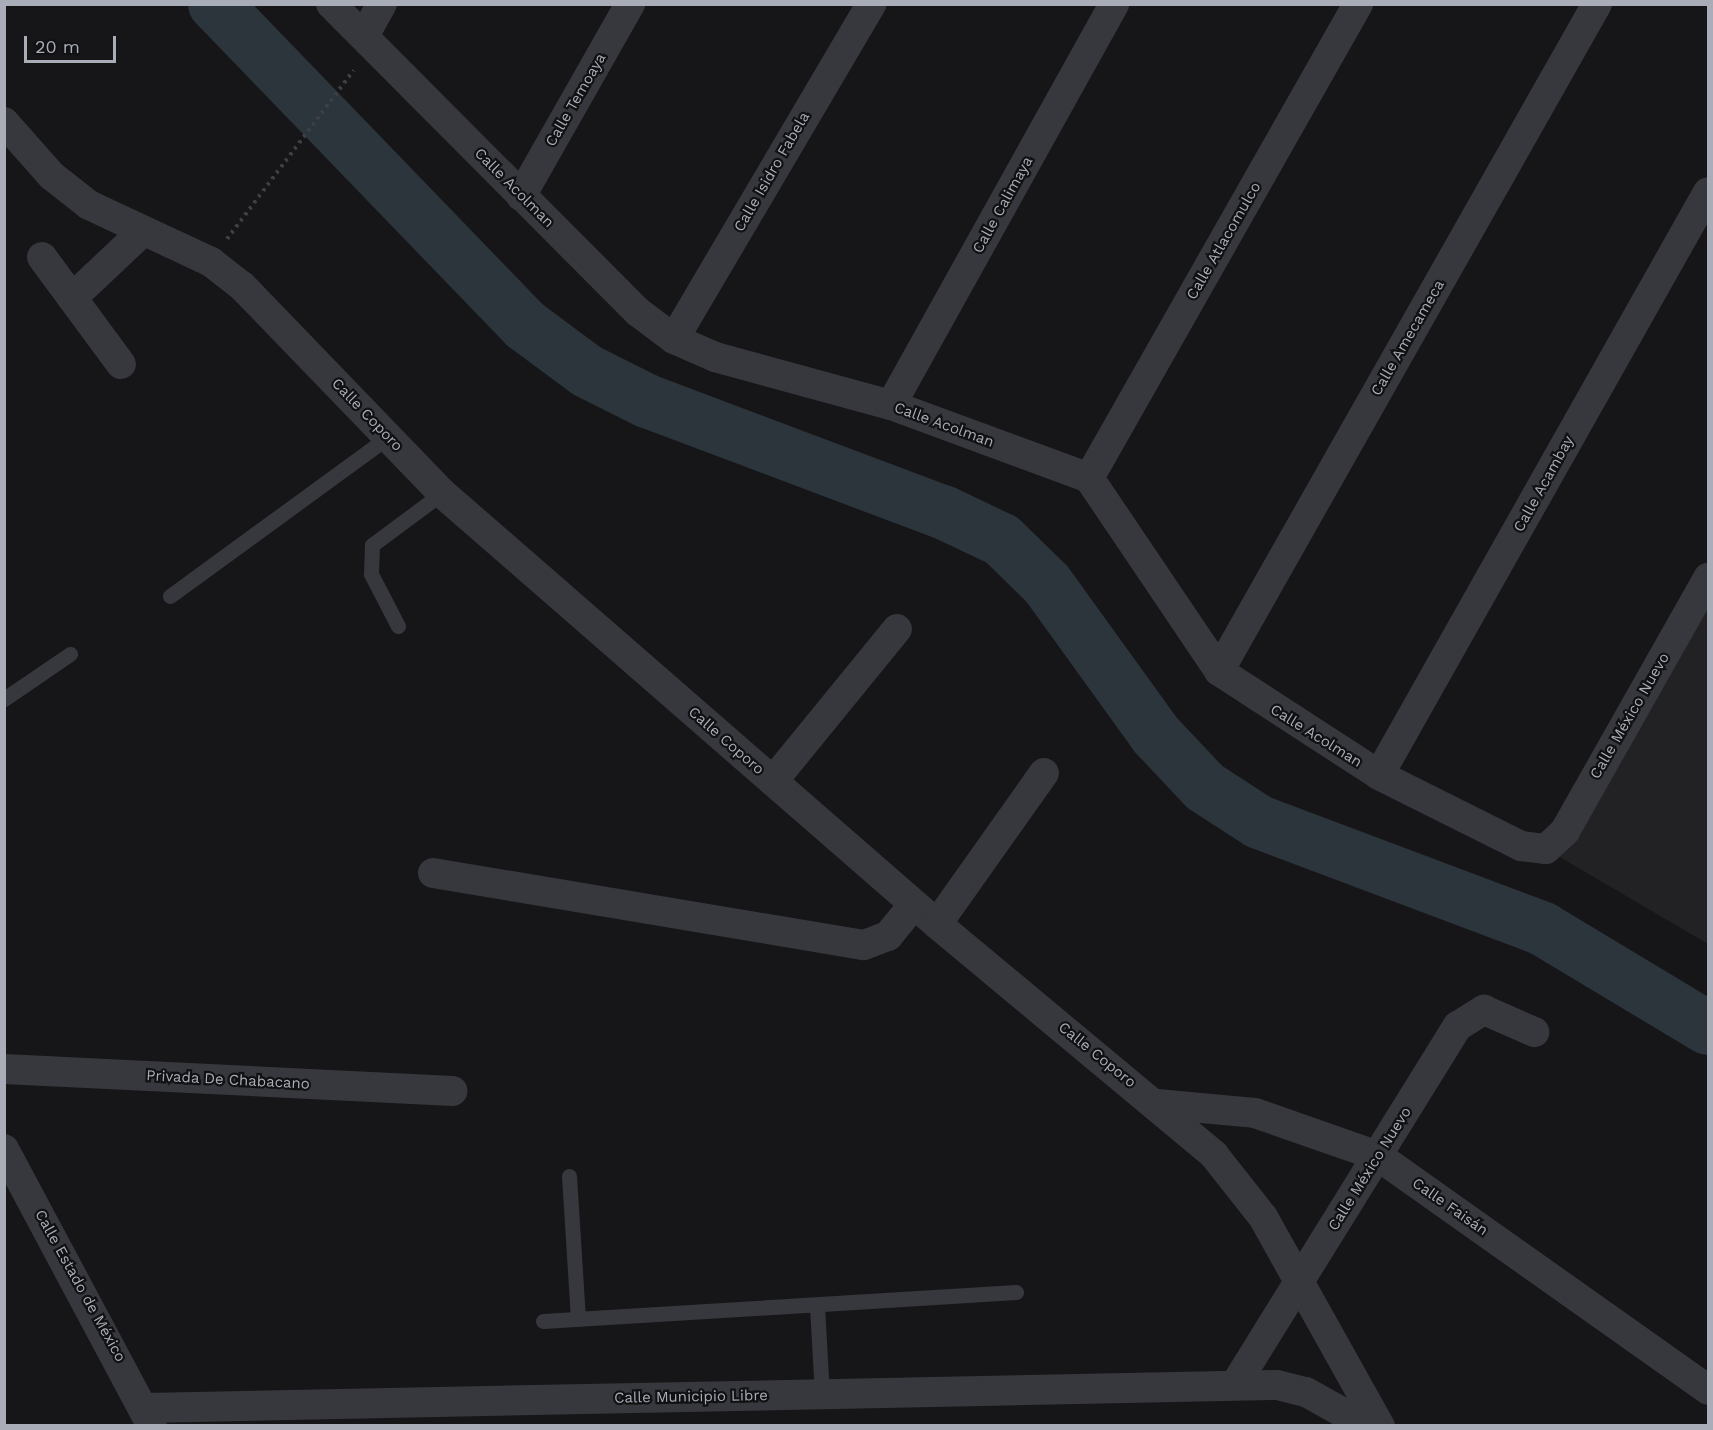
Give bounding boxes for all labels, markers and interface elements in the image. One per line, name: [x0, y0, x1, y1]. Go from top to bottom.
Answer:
scale bar: [27, 24, 118, 62]
text: 20 m: [35, 36, 80, 57]
street label: Calle Temoaya: [542, 50, 610, 150]
street label: Calle Isidro Fabela: [730, 109, 814, 235]
street label: Calle Acolman: [470, 144, 558, 232]
street label: Calle Calimaya: [969, 154, 1037, 256]
street label: Calle Atlacomulco: [1183, 179, 1265, 303]
street label: Calle Amecameca: [1367, 277, 1449, 399]
street label: Calle Coporo: [328, 375, 406, 455]
street label: Calle Acolman: [891, 398, 997, 452]
street label: Calle Acambay: [1510, 432, 1578, 536]
street label: Calle México Nuevo: [1587, 650, 1673, 782]
street label: Calle Acolman: [1266, 700, 1366, 772]
street label: Calle Coporo: [685, 703, 767, 779]
street label: Calle Coporo: [1055, 1018, 1139, 1092]
street label: Privada De Chabacano: [146, 1067, 310, 1093]
street label: Calle México Nuevo: [1325, 1104, 1415, 1234]
street label: Calle Faisán: [1409, 1174, 1491, 1240]
street label: Calle Estado de México: [31, 1207, 129, 1365]
street label: Calle Municipio Libre: [614, 1387, 768, 1407]

